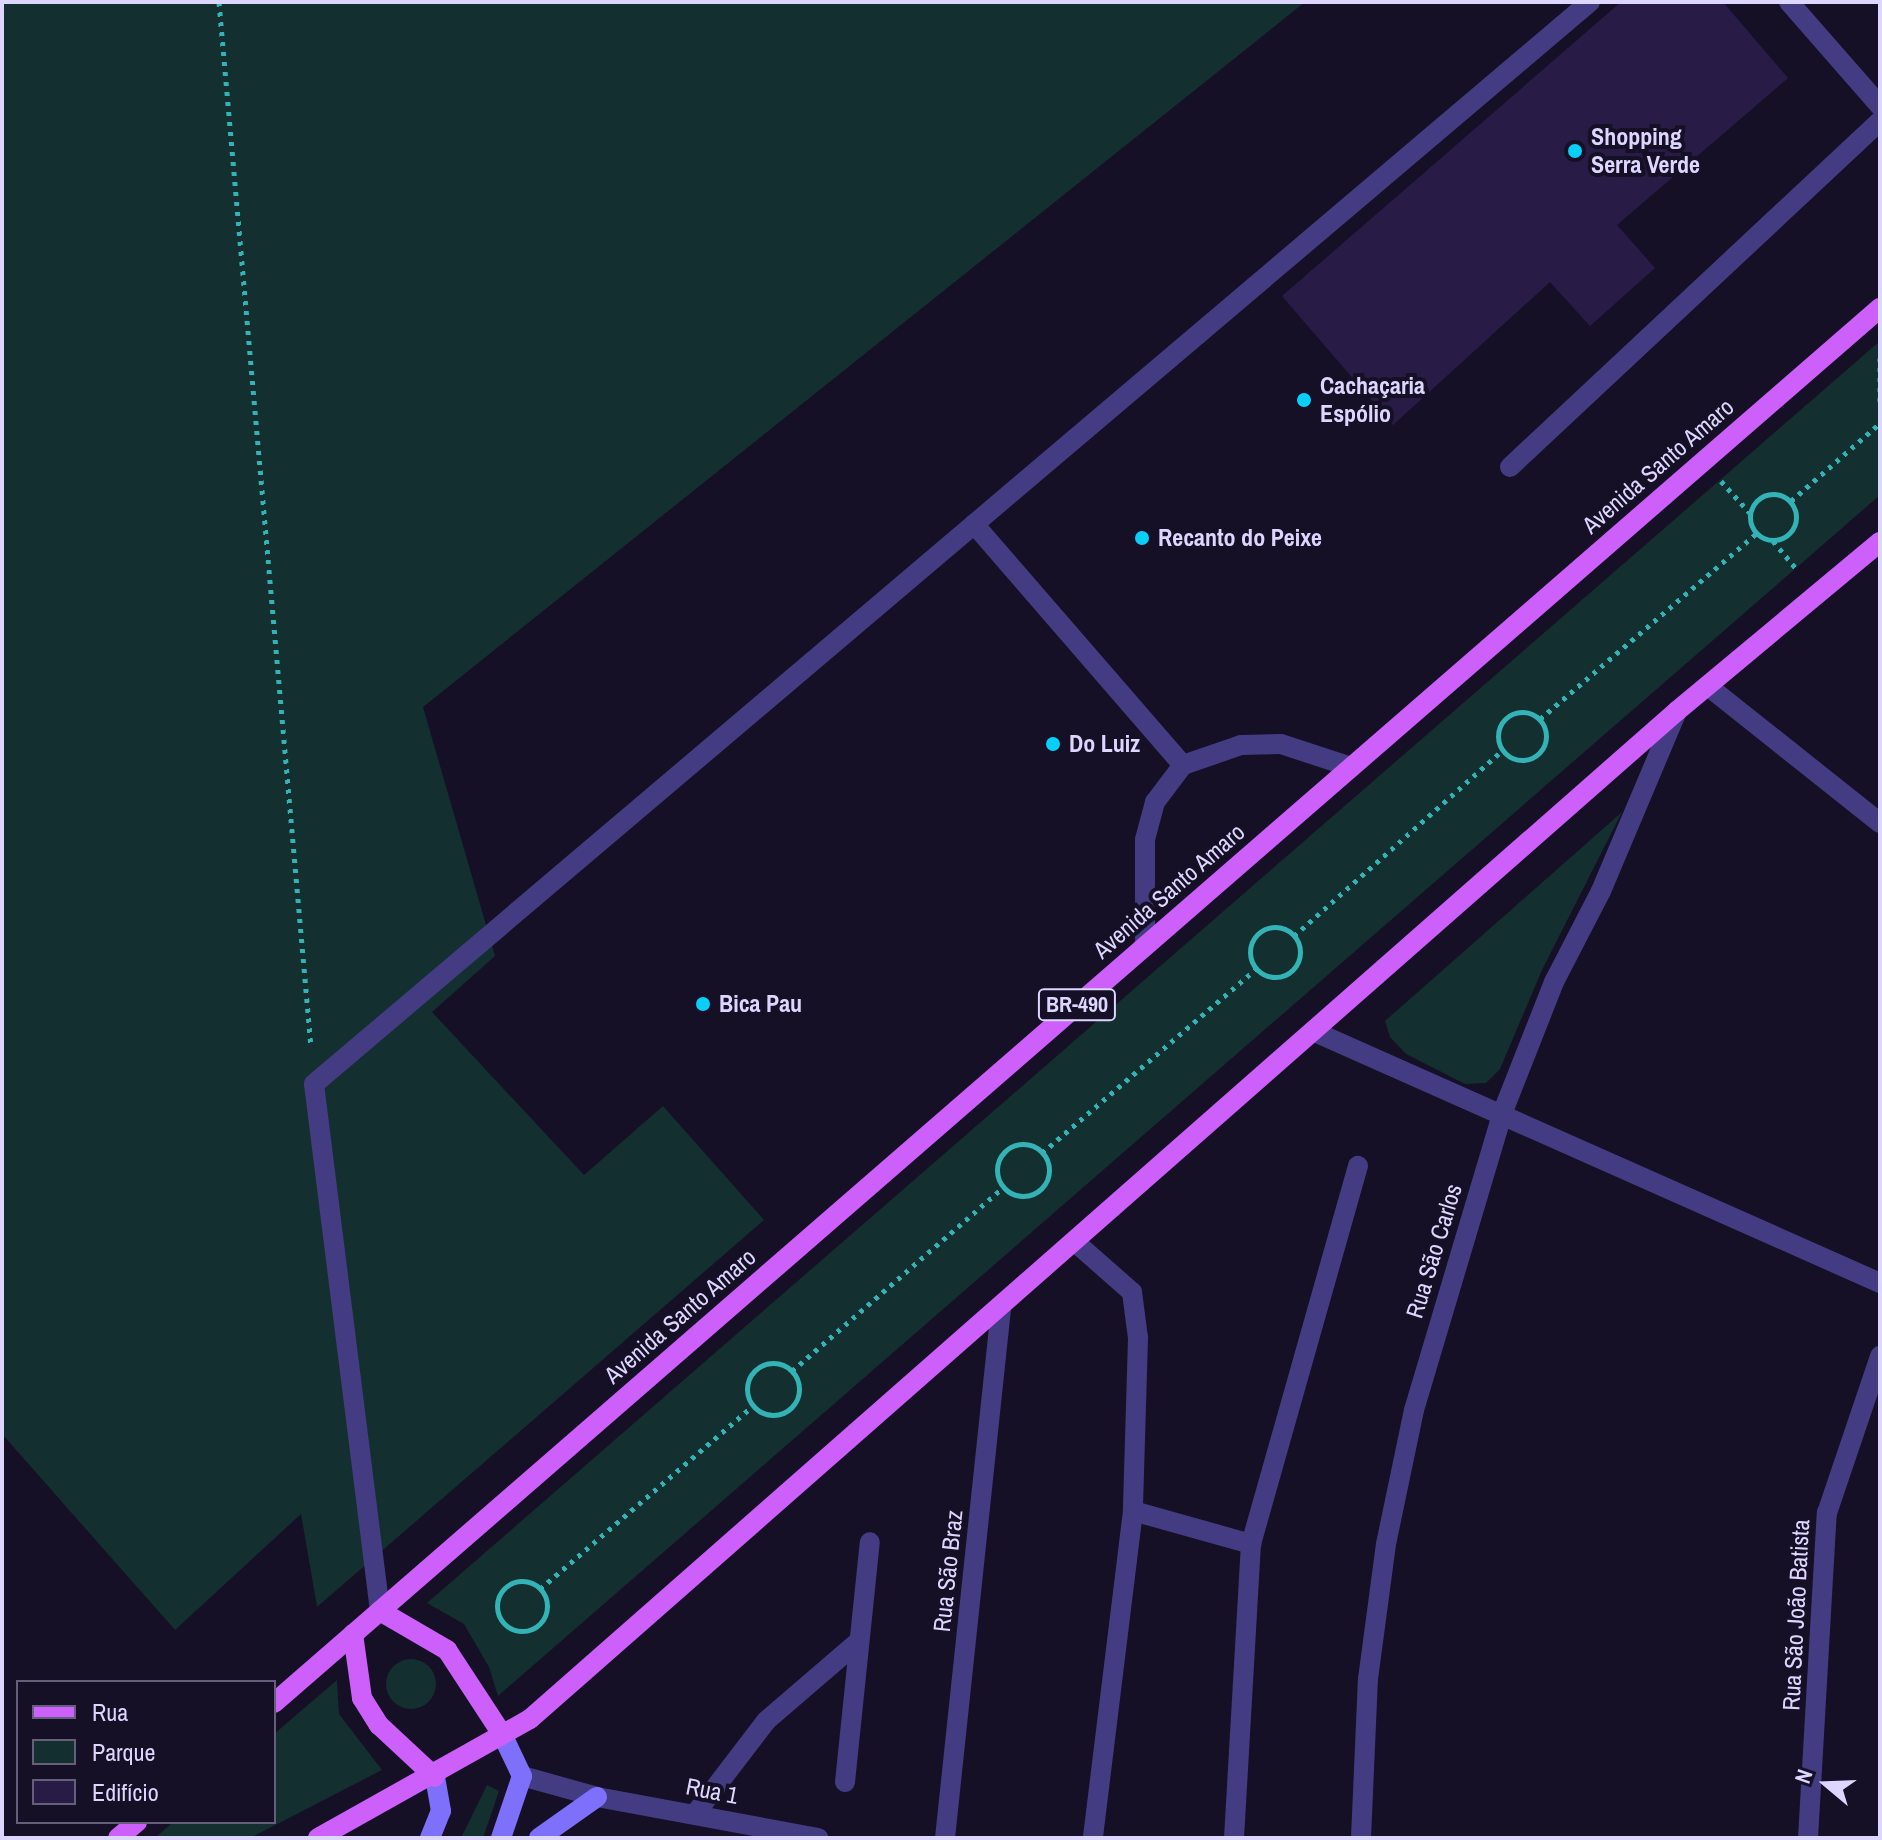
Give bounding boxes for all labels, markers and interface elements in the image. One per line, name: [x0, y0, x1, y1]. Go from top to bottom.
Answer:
place label: Shopping Serra Verde: [1591, 123, 1700, 179]
marker: Shopping Serra Verde: [1566, 142, 1584, 160]
place label: Cachaçaria Espólio: [1320, 372, 1425, 428]
marker: Cachaçaria Espólio: [1295, 391, 1313, 409]
street label: Avenida Santo Amaro: [1576, 392, 1740, 540]
place label: Recanto do Peixe: [1158, 524, 1322, 552]
marker: Recanto do Peixe: [1133, 529, 1151, 547]
place label: Do Luiz: [1069, 730, 1140, 758]
marker: Do Luiz: [1044, 735, 1062, 753]
street label: Avenida Santo Amaro: [1087, 817, 1251, 965]
road number: BR-490: [1037, 987, 1117, 1023]
place label: Bica Pau: [719, 990, 802, 1018]
marker: Bica Pau: [694, 995, 712, 1013]
street label: Rua São Carlos: [1400, 1180, 1468, 1322]
street label: Avenida Santo Amaro: [598, 1242, 762, 1390]
street label: Rua São Braz: [927, 1509, 969, 1633]
street label: Rua São João Batista: [1777, 1519, 1815, 1711]
legend: [16, 1680, 276, 1824]
text: Rua: [92, 1696, 128, 1728]
text: Parque: [92, 1736, 155, 1768]
north arrow: [1786, 1744, 1866, 1824]
text: N: [1787, 1765, 1820, 1787]
street label: Rua 1: [683, 1772, 741, 1810]
text: Edifício: [92, 1776, 159, 1808]

